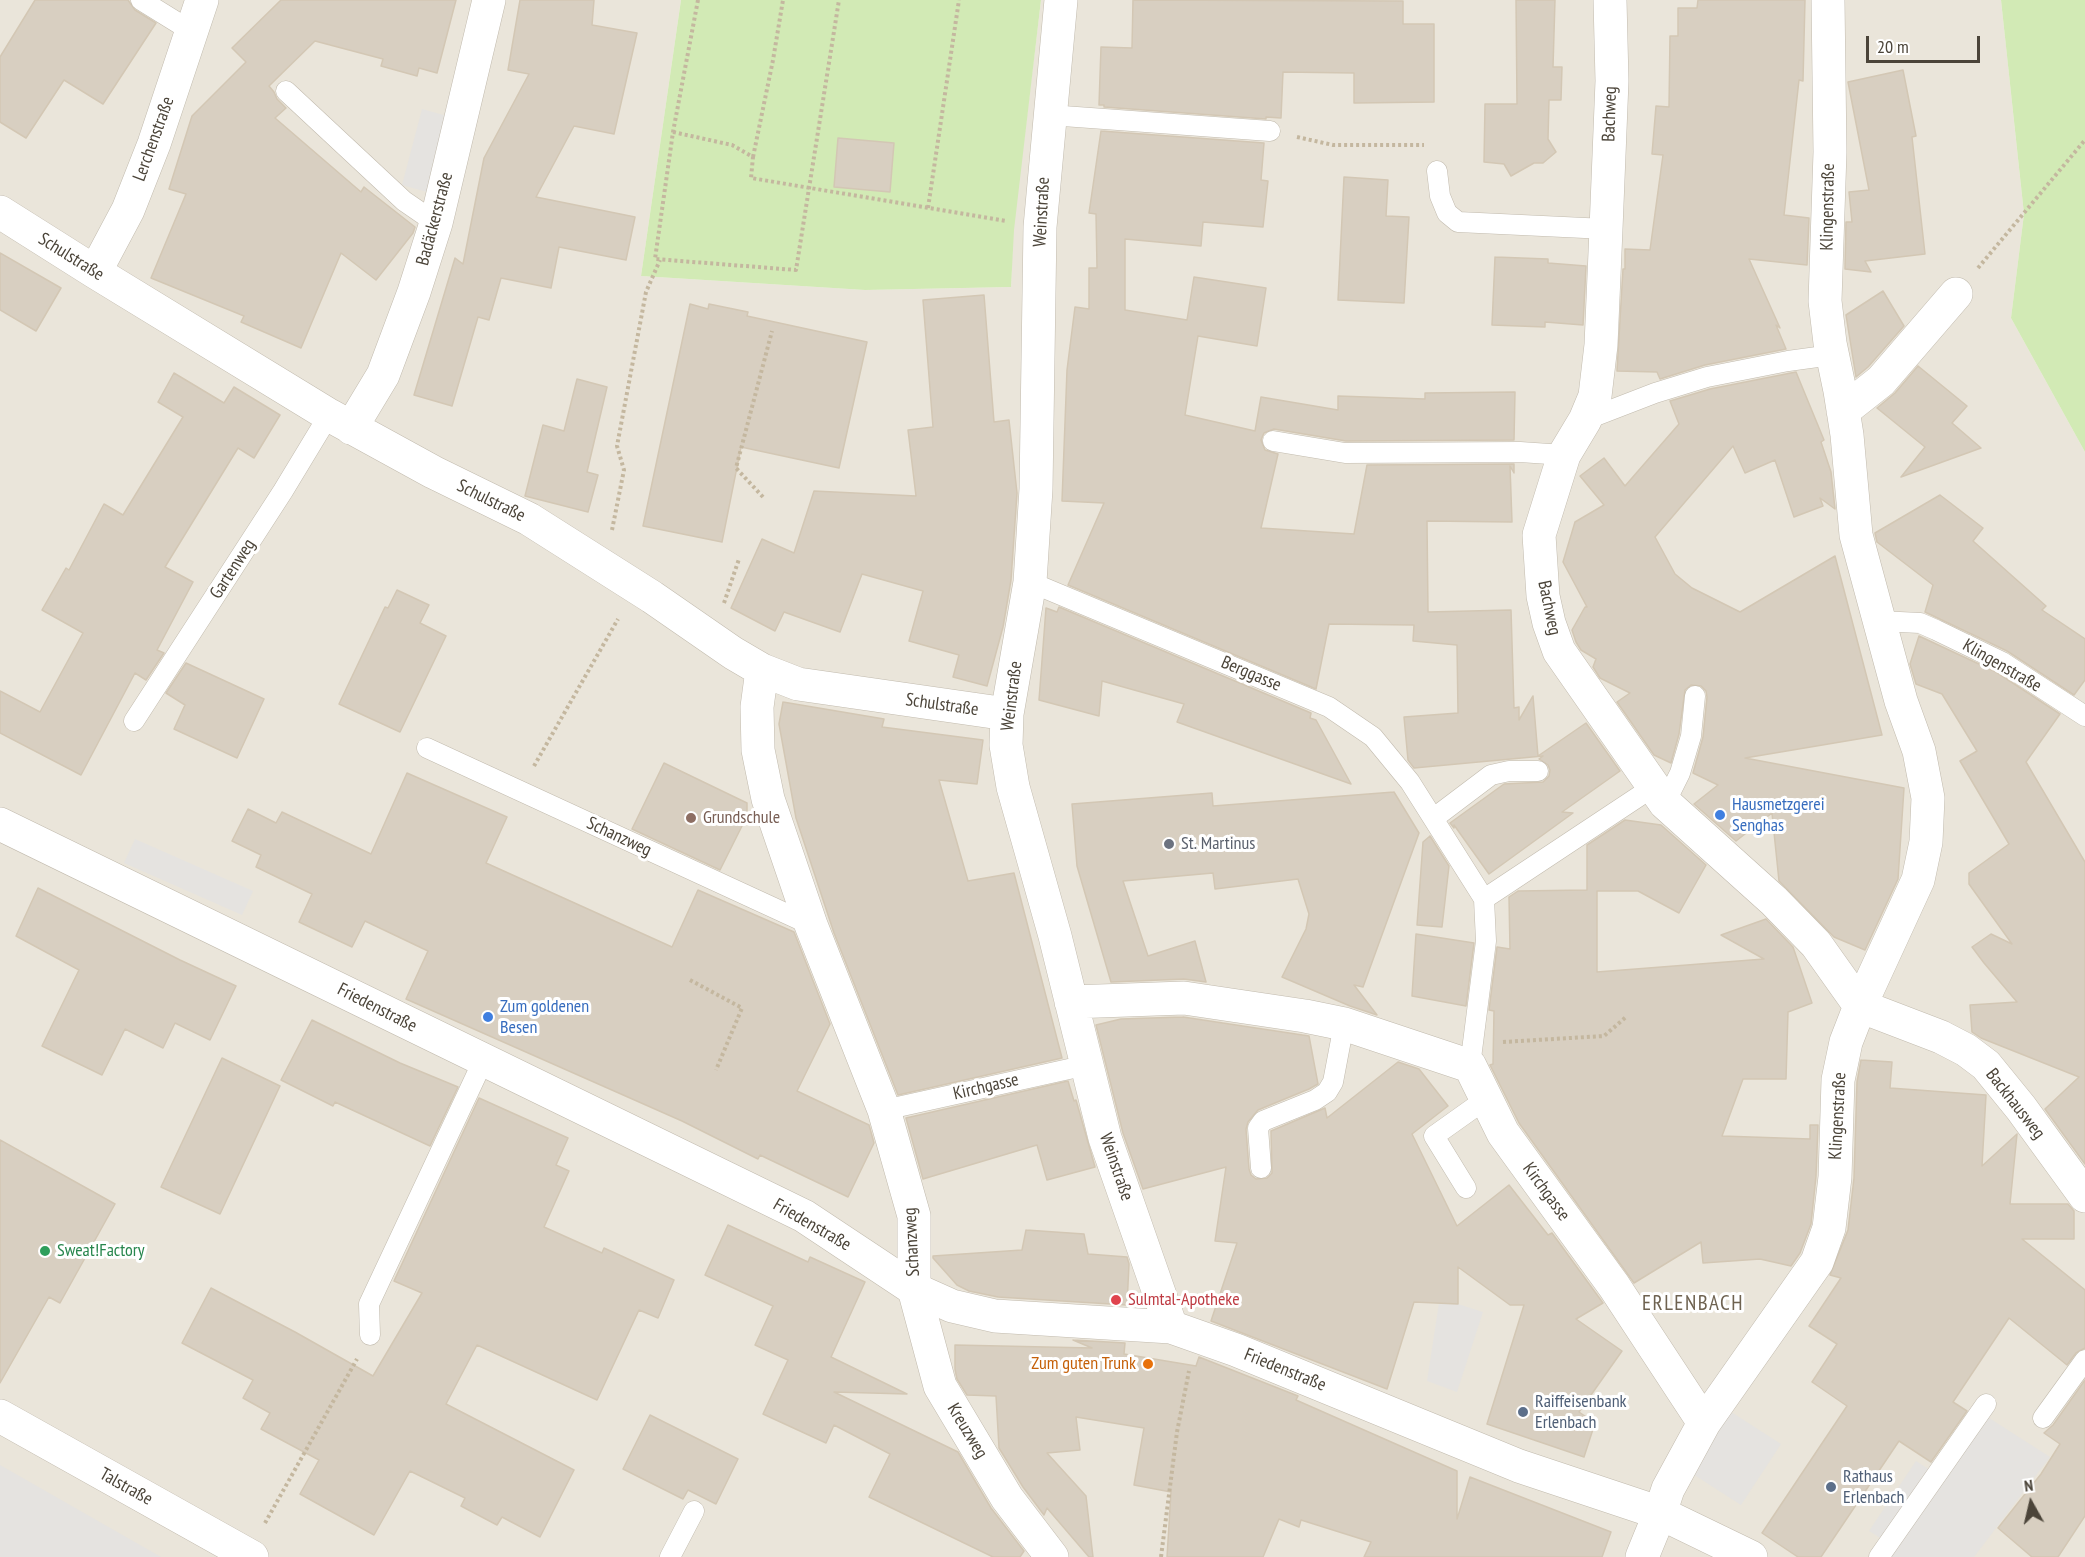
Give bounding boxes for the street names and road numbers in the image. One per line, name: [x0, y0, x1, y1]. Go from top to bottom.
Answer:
street label: Bachweg: [1598, 86, 1622, 142]
street label: Lerchenstraße: [129, 94, 179, 184]
street label: Klingenstraße: [1816, 163, 1840, 251]
street label: Badäckerstraße: [412, 170, 458, 268]
street label: Weinstraße: [1029, 176, 1055, 248]
street label: Schulstraße: [34, 228, 108, 286]
street label: Schulstraße: [453, 475, 529, 527]
street label: Gartenweg: [206, 535, 260, 603]
street label: Bachweg: [1533, 579, 1565, 637]
street label: Klingenstraße: [1959, 635, 2045, 697]
street label: Berggasse: [1218, 652, 1284, 696]
street label: Weinstraße: [997, 660, 1027, 732]
street label: Schulstraße: [904, 689, 980, 721]
street label: Schanzweg: [583, 813, 655, 861]
street label: Friedenstraße: [334, 979, 420, 1037]
street label: Backhausweg: [1981, 1064, 2049, 1144]
street label: Kirchgasse: [951, 1069, 1021, 1105]
street label: Klingenstraße: [1825, 1072, 1851, 1160]
street label: Weinstraße: [1094, 1130, 1138, 1204]
street label: Kirchgasse: [1518, 1159, 1574, 1225]
street label: Friedenstraße: [769, 1194, 855, 1256]
street label: Schanzweg: [899, 1207, 925, 1277]
street label: Friedenstraße: [1241, 1344, 1329, 1396]
street label: Kreuzweg: [942, 1399, 992, 1463]
street label: Talstraße: [96, 1464, 156, 1510]

